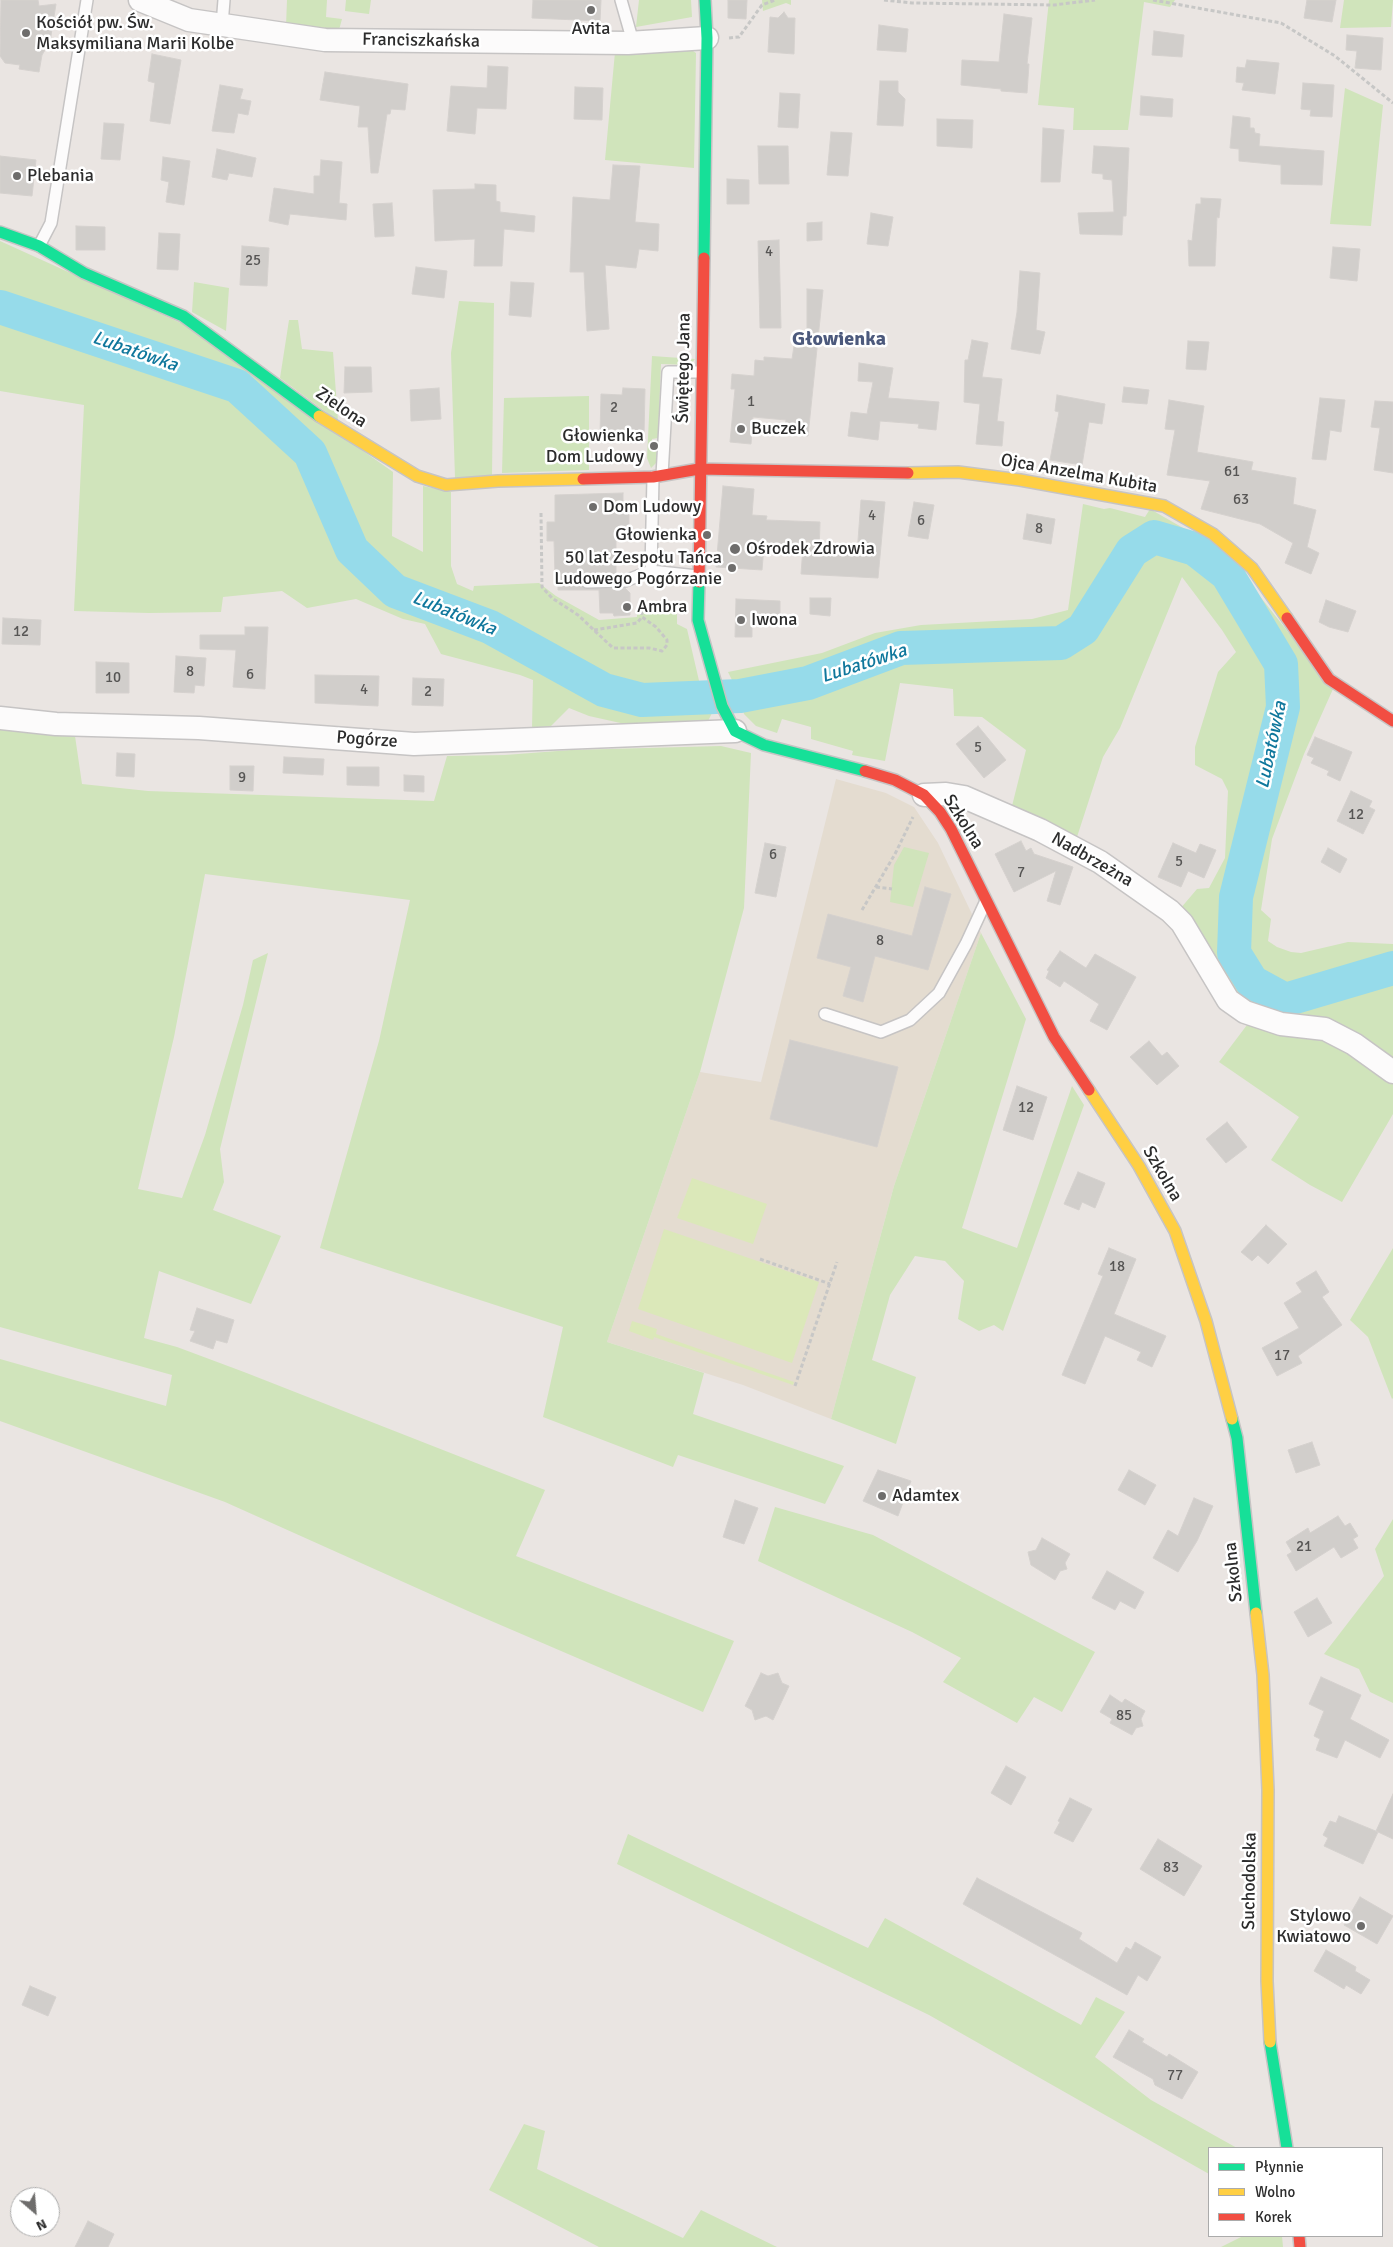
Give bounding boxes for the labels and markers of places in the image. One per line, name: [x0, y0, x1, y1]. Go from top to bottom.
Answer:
marker: Avita: [585, 4, 597, 16]
place label: Kościół pw. Św. Maksymiliana Marii Kolbe: [36, 12, 234, 54]
place label: Avita: [572, 18, 610, 40]
marker: Kościół pw. Św. Maksymiliana Marii Kolbe: [20, 27, 32, 39]
place label: Plebania: [27, 165, 94, 187]
marker: Plebania: [11, 170, 23, 182]
place label: Buczek: [751, 418, 806, 440]
marker: Buczek: [735, 423, 747, 435]
place label: Głowienka Dom Ludowy: [546, 425, 644, 468]
marker: Głowienka Dom Ludowy: [648, 440, 660, 452]
place label: Dom Ludowy: [603, 496, 701, 518]
marker: Dom Ludowy: [587, 501, 599, 513]
place label: Głowienka: [615, 524, 697, 546]
marker: Głowienka: [701, 529, 713, 541]
place label: Ośrodek Zdrowia: [746, 538, 875, 560]
marker: Ośrodek Zdrowia: [728, 542, 742, 556]
place label: 50 lat Zespołu Tańca Ludowego Pogórzanie: [554, 547, 722, 590]
marker: 50 lat Zespołu Tańca Ludowego Pogórzanie: [726, 562, 738, 574]
place label: Ambra: [637, 596, 687, 618]
marker: Ambra: [621, 601, 633, 613]
place label: Iwona: [751, 609, 797, 631]
marker: Iwona: [735, 614, 747, 626]
place label: Adamtex: [892, 1485, 959, 1507]
marker: Adamtex: [876, 1490, 888, 1502]
place label: Stylowo Kwiatowo: [1276, 1905, 1351, 1948]
marker: Stylowo Kwiatowo: [1355, 1920, 1367, 1932]

